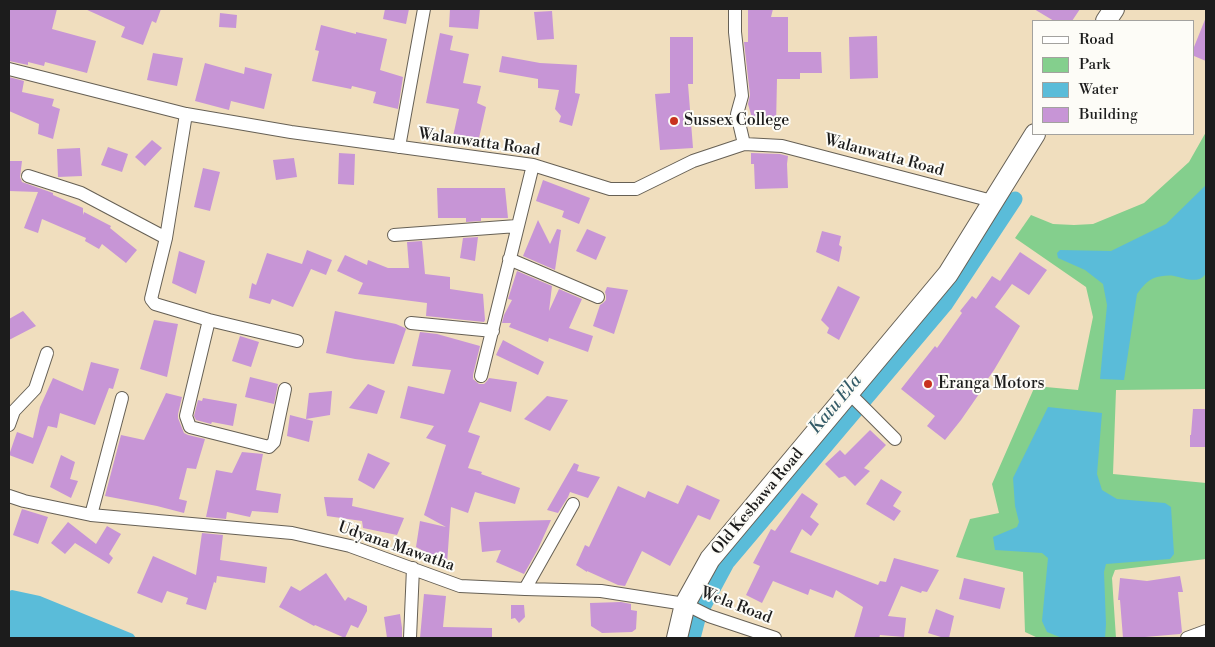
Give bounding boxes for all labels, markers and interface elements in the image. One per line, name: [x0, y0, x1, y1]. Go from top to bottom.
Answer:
legend: [1032, 20, 1195, 135]
text: Road: [1079, 30, 1114, 49]
text: Park: [1079, 55, 1110, 74]
text: Water: [1079, 80, 1118, 99]
text: Building: [1079, 105, 1138, 124]
place label: Sussex College: [684, 111, 789, 131]
marker: Sussex College: [668, 115, 680, 127]
street label: Walauwatta Road: [417, 125, 541, 161]
street label: Walauwatta Road: [822, 131, 946, 181]
water label: Katu Ela: [805, 371, 867, 439]
place label: Eranga Motors: [938, 374, 1045, 394]
marker: Eranga Motors: [922, 378, 934, 390]
street label: Old Kesbawa Road: [708, 445, 808, 559]
street label: Udyana Mawatha: [335, 518, 457, 576]
street label: Wela Road: [698, 584, 774, 628]

